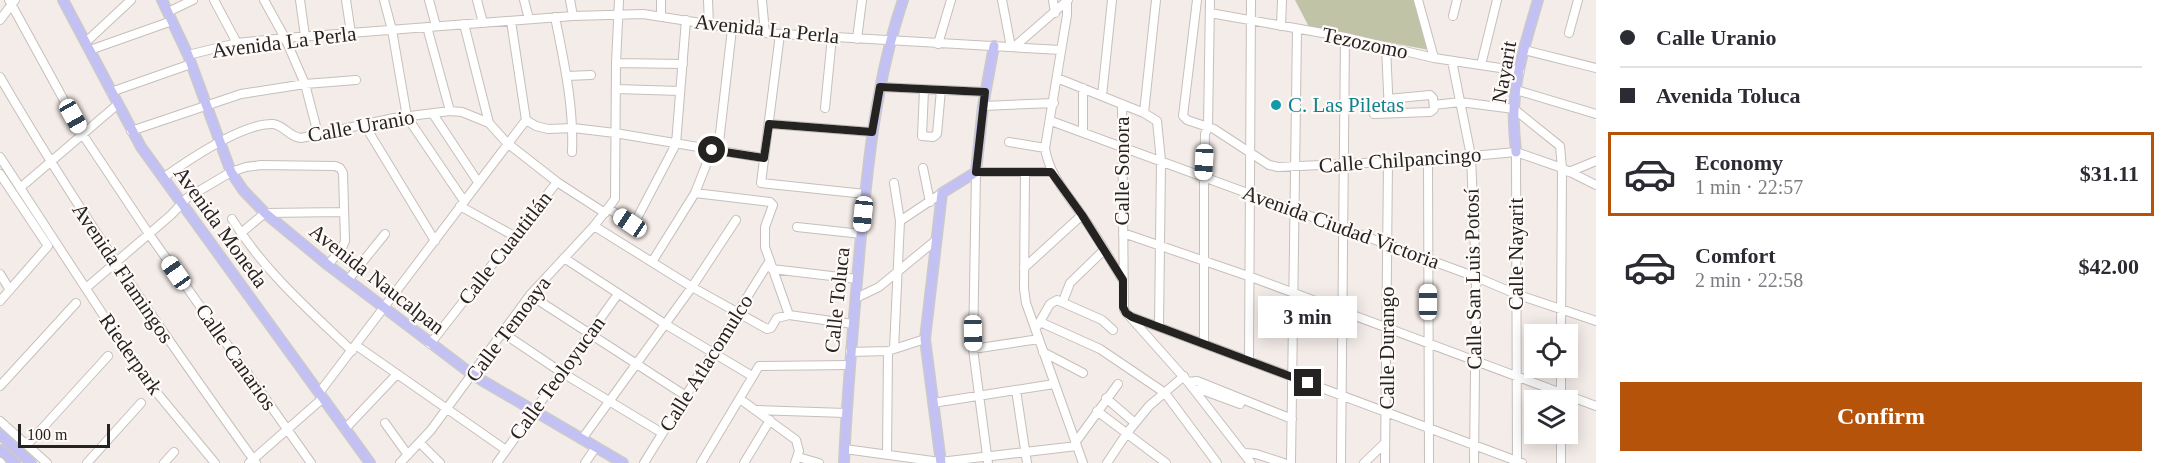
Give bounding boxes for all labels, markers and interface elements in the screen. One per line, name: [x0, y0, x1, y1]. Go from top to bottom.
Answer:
street label: Avenida La Perla: [693, 9, 841, 49]
street label: Avenida La Perla: [210, 21, 358, 63]
street label: Tezozomo: [1320, 22, 1410, 64]
text: Calle Uranio: [1656, 25, 1776, 50]
street label: Nayarit: [1487, 39, 1521, 105]
text: Avenida Toluca: [1656, 83, 1800, 108]
place label: C. Las Piletas: [1288, 93, 1404, 117]
car: [56, 96, 90, 136]
marker: C. Las Piletas: [1269, 98, 1283, 112]
street label: Calle Uranio: [306, 105, 416, 147]
street label: Calle Sonora: [1110, 116, 1134, 226]
route start: [698, 136, 725, 163]
street label: Calle Chilpancingo: [1318, 142, 1482, 178]
car: [1194, 144, 1214, 180]
icon: car: [1623, 147, 1677, 201]
text: Economy: [1695, 150, 1783, 175]
text: $31.11: [2080, 161, 2139, 186]
street label: Avenida Moneda: [169, 162, 273, 293]
text: 1 min · 22:57: [1695, 176, 1803, 198]
street label: Avenida Ciudad Victoria: [1239, 180, 1443, 274]
street label: Calle Cuautitlán: [453, 186, 557, 309]
street label: Calle San Luis Potosí: [1459, 188, 1487, 370]
car: [852, 195, 874, 233]
street label: Calle Nayarit: [1504, 198, 1528, 310]
street label: Avenida Flamingos: [67, 199, 179, 347]
car: [610, 205, 650, 241]
street label: Avenida Naucalpan: [305, 219, 450, 339]
icon: car: [1623, 240, 1677, 294]
text: Comfort: [1695, 243, 1776, 268]
street label: Calle Toluca: [820, 245, 855, 354]
car: [158, 253, 194, 293]
text: $42.00: [2079, 254, 2139, 279]
text: 2 min · 22:58: [1695, 269, 1803, 291]
street label: Calle Temoaya: [461, 271, 556, 386]
car: [1419, 284, 1437, 320]
street label: Calle Durango: [1375, 286, 1399, 410]
street label: Calle Atlacomulco: [654, 290, 758, 436]
callout: 3 min: [1258, 296, 1358, 338]
street label: Calle Canarios: [191, 299, 281, 415]
text: 3 min: [1283, 306, 1332, 328]
street label: Riederpark: [94, 309, 168, 399]
street label: Calle Teoloyucan: [504, 311, 610, 444]
car: [964, 315, 982, 351]
map controls: [1524, 324, 1578, 444]
button: locate: [1524, 324, 1578, 378]
route end: [1294, 369, 1321, 396]
button: Confirm: [1620, 382, 2142, 451]
button: layers: [1524, 390, 1578, 444]
scale bar: [18, 421, 110, 448]
text: 100 m: [27, 426, 67, 443]

